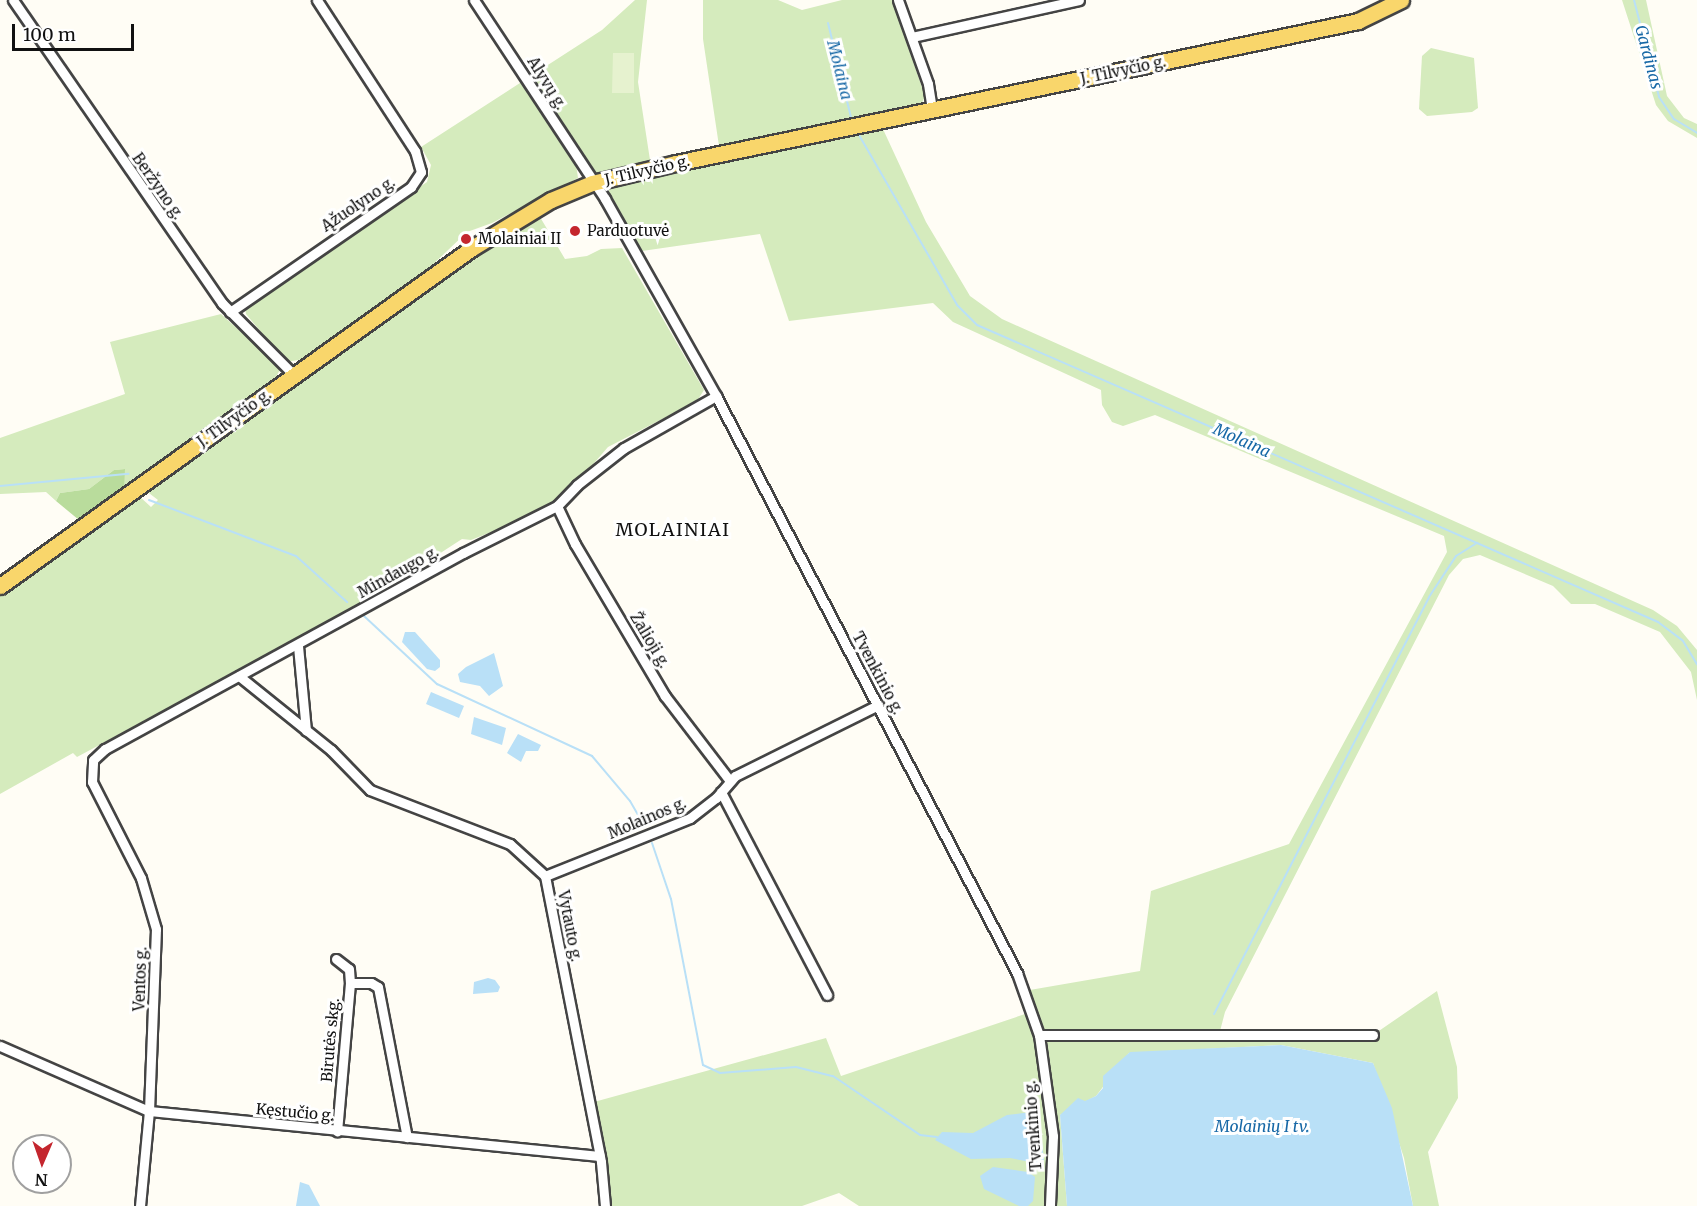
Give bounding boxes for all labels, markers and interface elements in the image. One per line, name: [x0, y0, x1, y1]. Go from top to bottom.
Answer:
scale bar: [15, 12, 136, 50]
text: 100 m: [23, 23, 76, 46]
water label: Gardinas: [1631, 23, 1667, 91]
water label: Molaina: [823, 38, 857, 102]
street label: J. Tilvyčio g.: [1079, 52, 1167, 88]
street label: Alyvų g.: [524, 53, 570, 113]
street label: Beržyno g.: [129, 149, 187, 223]
street label: J. Tilvyčio g.: [603, 151, 691, 189]
street label: Ąžuolyno g.: [318, 173, 398, 235]
place label: Parduotuvė: [587, 222, 669, 240]
marker: Parduotuvė: [568, 224, 582, 238]
place label: Molainiai II: [478, 230, 561, 248]
marker: Molainiai II: [459, 232, 473, 246]
street label: J. Tilvyčio g.: [194, 385, 274, 451]
water label: Molaina: [1210, 419, 1274, 461]
district label: MOLAINIAI: [616, 519, 730, 541]
street label: Mindaugo g.: [354, 542, 442, 602]
street label: Žalioji g.: [626, 609, 674, 671]
street label: Tvenkinio g.: [849, 629, 907, 717]
street label: Molainos g.: [605, 793, 689, 843]
street label: Vytauto g.: [554, 889, 586, 963]
street label: Ventos g.: [130, 946, 150, 1012]
street label: Birutės skg.: [317, 997, 343, 1083]
street label: Tvenkinio g.: [1021, 1080, 1045, 1172]
street label: Kęstučio g.: [255, 1100, 335, 1124]
water label: Molainių I tv.: [1215, 1116, 1309, 1136]
north arrow: [12, 1134, 72, 1194]
text: N: [35, 1170, 48, 1190]

